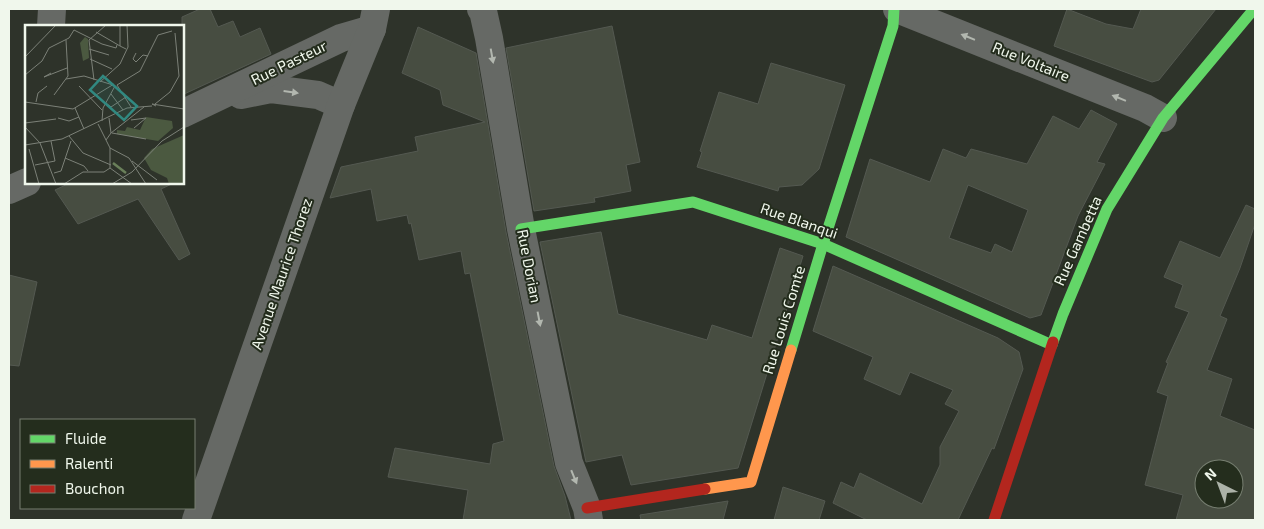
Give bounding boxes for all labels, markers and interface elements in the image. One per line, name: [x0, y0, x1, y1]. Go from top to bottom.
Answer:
inset map: [25, 25, 184, 184]
one-way arrow: [960, 33, 975, 41]
street label: Rue Pasteur: [248, 36, 329, 88]
street label: Rue Voltaire: [990, 37, 1073, 85]
one-way arrow: [489, 48, 497, 64]
one-way arrow: [283, 88, 299, 96]
one-way arrow: [1112, 93, 1126, 101]
street label: Rue Gambetta: [1049, 193, 1105, 288]
street label: Avenue Maurice Thorez: [247, 196, 315, 352]
street label: Rue Blanqui: [758, 198, 840, 242]
street label: Rue Dorian: [514, 228, 546, 304]
street label: Rue Louis Comte: [758, 263, 808, 376]
one-way arrow: [536, 311, 544, 327]
legend: [20, 419, 195, 509]
text: Fluide: [65, 429, 106, 447]
text: Ralenti: [65, 454, 113, 472]
north arrow: [1194, 459, 1244, 509]
text: N: [1201, 464, 1219, 484]
one-way arrow: [571, 470, 579, 485]
text: Bouchon: [65, 479, 125, 497]

